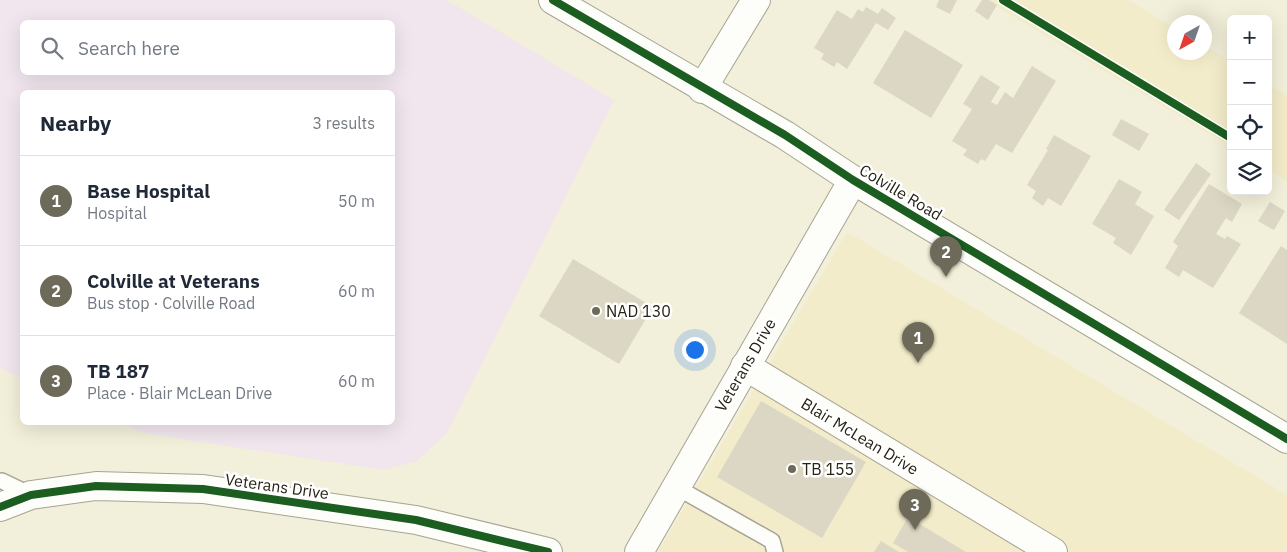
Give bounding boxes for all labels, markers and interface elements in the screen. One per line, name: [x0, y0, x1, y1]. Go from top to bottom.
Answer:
north arrow: [1167, 15, 1212, 60]
map controls: [1227, 15, 1272, 195]
button: +: [1227, 15, 1272, 60]
search box: [20, 20, 395, 75]
icon: search: [38, 34, 66, 62]
text: Search here: [78, 36, 180, 60]
button: −: [1227, 60, 1272, 105]
button: locate: [1227, 105, 1272, 150]
text: Nearby: [40, 109, 111, 137]
text: 3 results: [312, 113, 375, 133]
button: layers: [1227, 150, 1272, 195]
street label: Colville Road: [856, 159, 946, 225]
text: Base Hospital: [87, 179, 210, 203]
text: 1: [51, 191, 61, 211]
text: 50 m: [338, 191, 375, 211]
text: Hospital: [87, 203, 147, 223]
pin: 2: [930, 236, 962, 277]
text: Colville at Veterans: [87, 269, 260, 293]
text: 2: [51, 281, 61, 301]
text: 60 m: [338, 281, 375, 301]
text: Bus stop · Colville Road: [87, 293, 255, 313]
place label: NAD 130: [606, 301, 671, 321]
marker: NAD 130: [590, 305, 602, 317]
street label: Veterans Drive: [710, 315, 780, 415]
pin: 1: [902, 322, 934, 363]
your location: [682, 337, 708, 363]
text: TB 187: [87, 359, 149, 383]
text: 3: [51, 371, 61, 391]
text: 60 m: [338, 371, 375, 391]
text: Place · Blair McLean Drive: [87, 383, 272, 403]
street label: Blair McLean Drive: [798, 393, 922, 479]
place label: TB 155: [802, 459, 854, 479]
marker: TB 155: [786, 463, 798, 475]
street label: Veterans Drive: [224, 469, 330, 503]
pin: 3: [899, 489, 931, 530]

